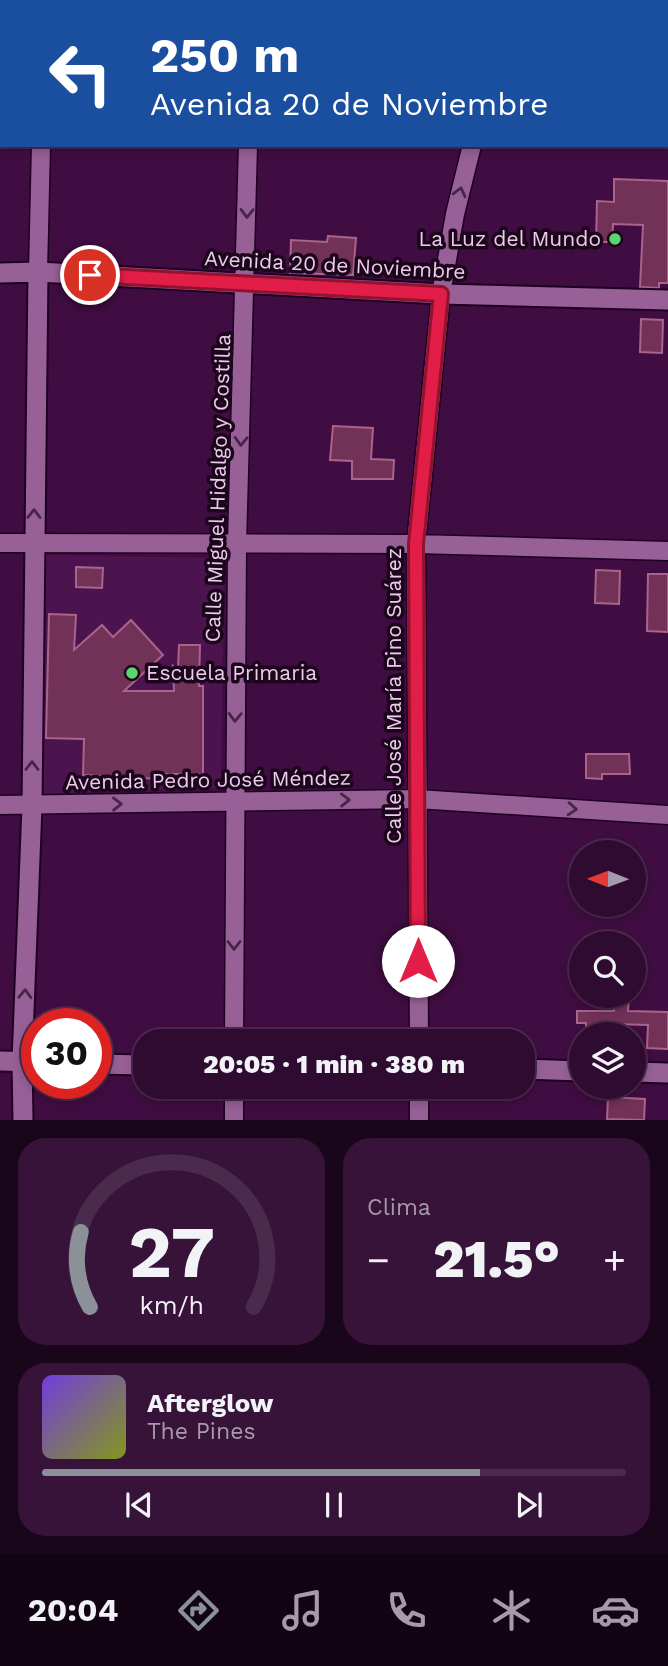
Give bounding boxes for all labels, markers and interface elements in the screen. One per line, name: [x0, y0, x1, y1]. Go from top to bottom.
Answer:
text: 250 m: [150, 26, 299, 84]
icon: left: [35, 28, 126, 119]
text: Avenida 20 de Noviembre: [150, 85, 548, 123]
one-way arrow: [452, 186, 466, 198]
one-way arrow: [239, 209, 255, 219]
place label: La Luz del Mundo: [419, 226, 601, 251]
marker: La Luz del Mundo: [607, 231, 623, 247]
pin: [60, 245, 120, 305]
street label: Avenida 20 de Noviembre: [204, 245, 466, 284]
icon: arrive: [71, 256, 109, 294]
street label: Calle Miguel Hidalgo y Costilla: [200, 333, 235, 643]
one-way arrow: [233, 436, 248, 447]
one-way arrow: [26, 509, 42, 519]
street label: Calle José María Pino Suárez: [381, 548, 406, 844]
place label: Escuela Primaria: [146, 660, 317, 685]
marker: Escuela Primaria: [124, 665, 140, 681]
one-way arrow: [227, 713, 243, 723]
one-way arrow: [25, 761, 40, 772]
street label: Avenida Pedro José Méndez: [65, 765, 351, 794]
one-way arrow: [340, 792, 350, 808]
one-way arrow: [112, 797, 123, 812]
one-way arrow: [567, 801, 578, 816]
north arrow: [569, 840, 646, 917]
map controls: [569, 840, 646, 1099]
position arrow: [381, 924, 455, 998]
button: search: [569, 931, 646, 1008]
one-way arrow: [226, 940, 242, 951]
one-way arrow: [17, 988, 33, 998]
speed limit sign: 30: [21, 1008, 112, 1099]
button: layers: [569, 1022, 646, 1099]
text: 20:05 · 1 min · 380 m: [203, 1049, 465, 1079]
text: Clima: [367, 1194, 431, 1221]
text: 27: [128, 1210, 215, 1296]
text: 21.5°: [433, 1229, 560, 1290]
text: −: [367, 1238, 390, 1282]
text: +: [603, 1238, 626, 1282]
text: km/h: [139, 1291, 204, 1320]
text: Afterglow: [147, 1388, 273, 1418]
text: The Pines: [147, 1418, 256, 1445]
icon: previous: [120, 1486, 158, 1524]
icon: pause: [315, 1486, 353, 1524]
icon: next: [510, 1486, 548, 1524]
icon: directions: [174, 1586, 223, 1635]
icon: music: [278, 1586, 327, 1635]
icon: phone: [382, 1586, 431, 1635]
icon: climate: [487, 1586, 536, 1635]
icon: car: [591, 1586, 640, 1635]
text: 20:04: [28, 1591, 118, 1629]

